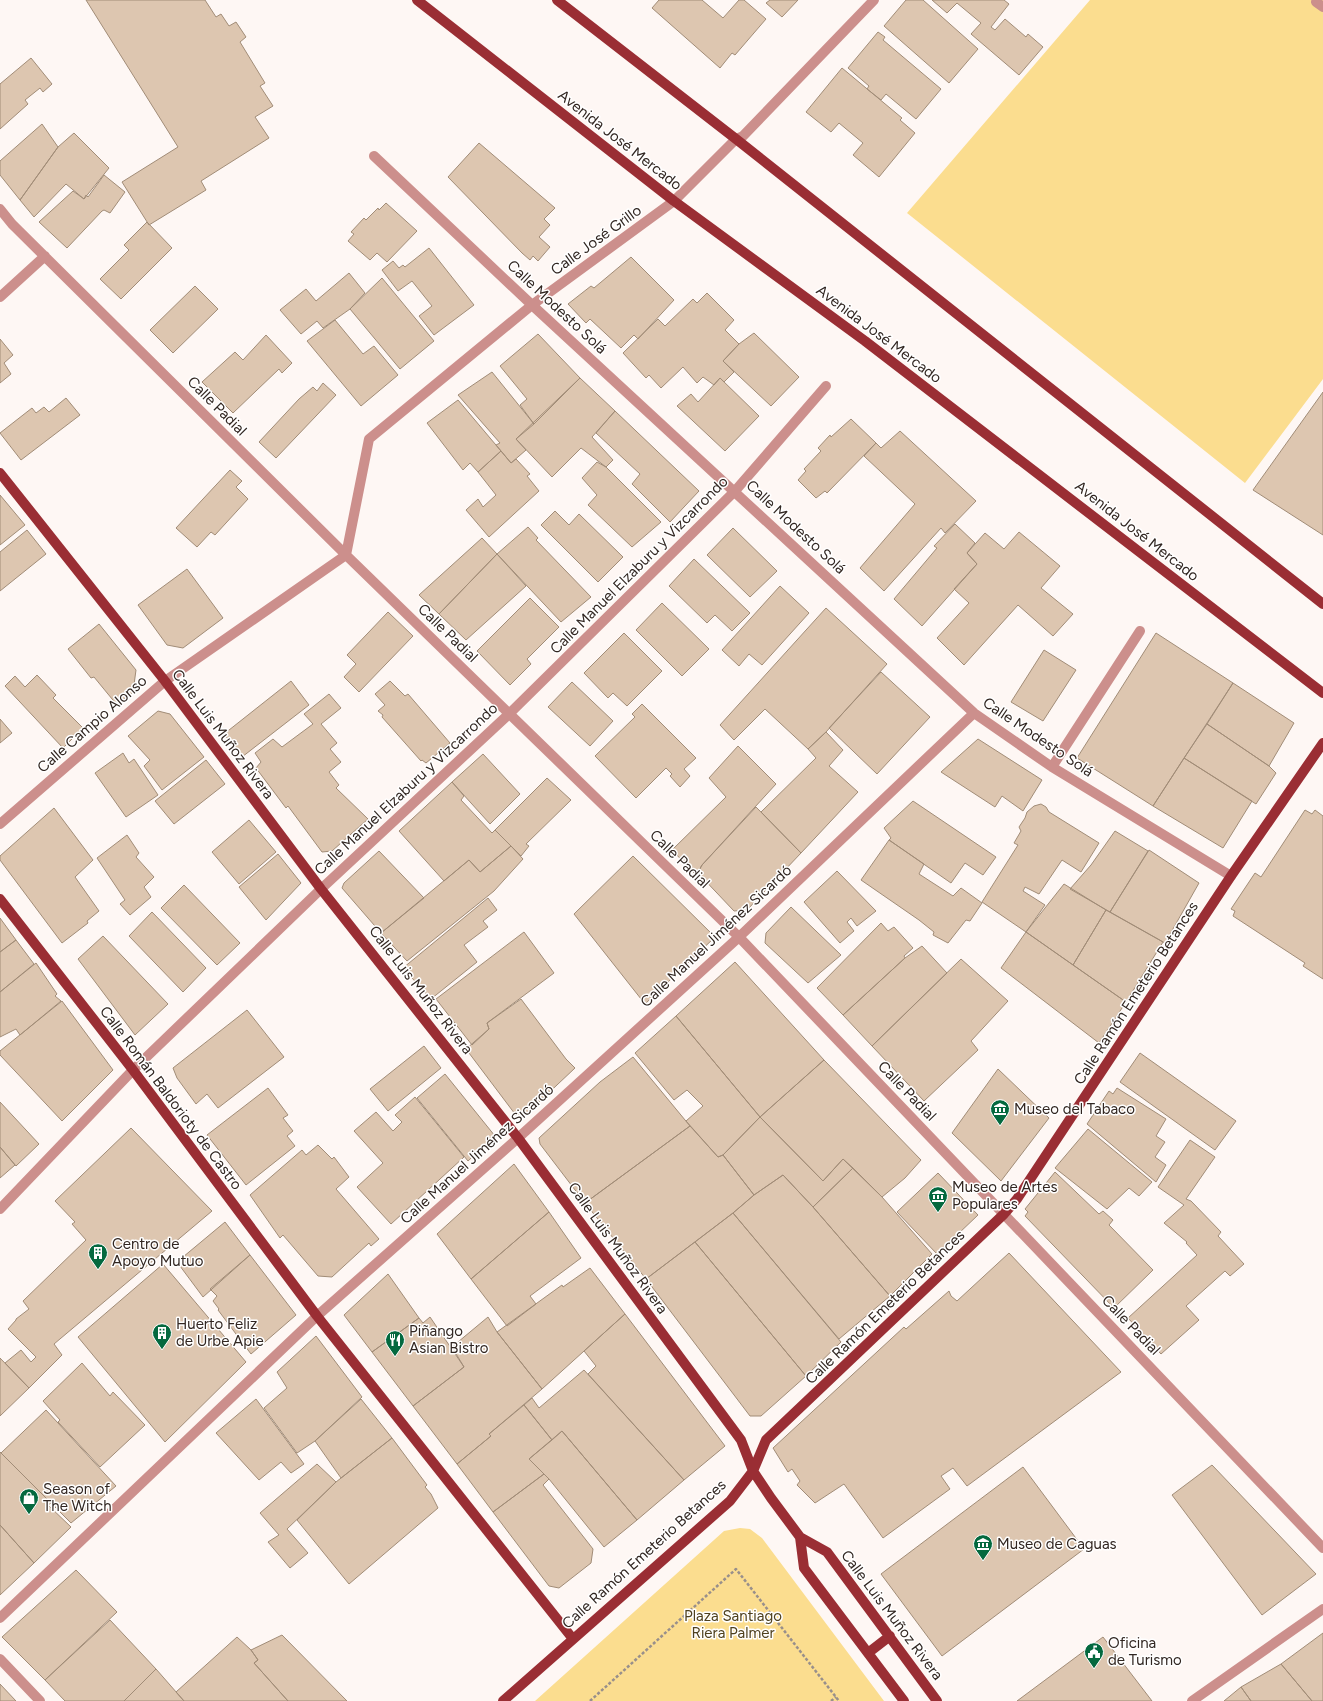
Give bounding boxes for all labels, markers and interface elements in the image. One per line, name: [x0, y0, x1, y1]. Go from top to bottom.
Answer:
street label: Avenida José Mercado: [554, 86, 686, 194]
street label: Calle José Grillo: [547, 201, 645, 279]
street label: Calle Modesto Solá: [504, 256, 610, 358]
street label: Avenida José Mercado: [813, 281, 945, 387]
street label: Calle Padial: [184, 373, 250, 439]
street label: Calle Manuel Elzaburu y Vizcarrondo: [546, 472, 732, 658]
street label: Calle Modesto Solá: [743, 476, 849, 578]
street label: Avenida José Mercado: [1071, 477, 1203, 585]
street label: Calle Padial: [414, 600, 482, 666]
street label: Calle Luis Muñoz Rivera: [168, 666, 278, 802]
street label: Calle Campio Alonso: [34, 671, 151, 776]
street label: Calle Modesto Solá: [979, 693, 1097, 781]
street label: Calle Manuel Elzaburu y Vizcarrondo: [311, 699, 502, 879]
street label: Calle Padial: [646, 826, 714, 892]
street label: Calle Manuel Jiménez Sicardó: [637, 861, 796, 1011]
street label: Calle Ramón Emeterio Betances: [1070, 898, 1202, 1088]
street label: Calle Luis Muñoz Rivera: [365, 922, 477, 1058]
street label: Calle Román Baldorioty de Castro: [96, 1003, 246, 1194]
street label: Calle Padial: [874, 1057, 940, 1125]
street label: Calle Manuel Jiménez Sicardó: [397, 1080, 558, 1228]
museum icon: Museo del Tabaco: [989, 1098, 1011, 1126]
place label: Museo del Tabaco: [1014, 1100, 1135, 1118]
place label: Museo de Artes Populares: [952, 1178, 1057, 1213]
street label: Calle Luis Muñoz Rivera: [564, 1179, 672, 1317]
museum icon: Museo de Artes Populares: [927, 1185, 949, 1213]
street label: Calle Ramón Emeterio Betances: [802, 1226, 968, 1388]
place label: Centro de Apoyo Mutuo: [112, 1235, 204, 1270]
building icon: Centro de Apoyo Mutuo: [87, 1242, 109, 1270]
street label: Calle Padial: [1098, 1291, 1164, 1359]
place label: Huerto Feliz de Urbe Apie: [176, 1315, 264, 1350]
building icon: Huerto Feliz de Urbe Apie: [151, 1322, 173, 1350]
place label: Piñango Asian Bistro: [409, 1322, 489, 1357]
restaurant icon: Piñango Asian Bistro: [384, 1329, 406, 1357]
street label: Calle Ramón Emeterio Betances: [558, 1476, 730, 1632]
place label: Season of The Witch: [43, 1480, 112, 1515]
shop icon: Season of The Witch: [18, 1487, 40, 1515]
museum icon: Museo de Caguas: [972, 1533, 994, 1561]
place label: Museo de Caguas: [997, 1535, 1117, 1553]
street label: Calle Luis Muñoz Rivera: [837, 1547, 947, 1683]
park label: Plaza Santiago Riera Palmer: [684, 1607, 782, 1642]
place label: Oficina de Turismo: [1108, 1634, 1182, 1669]
public building icon: Oficina de Turismo: [1083, 1641, 1105, 1669]

